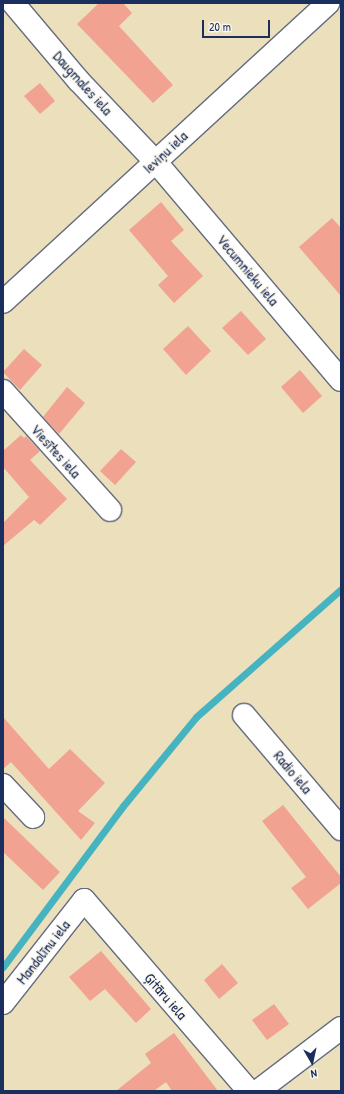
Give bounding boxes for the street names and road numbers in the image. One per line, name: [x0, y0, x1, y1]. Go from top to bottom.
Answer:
street label: Daugmales iela: [49, 47, 117, 119]
street label: Ieviņu iela: [139, 127, 191, 177]
street label: Vecumnieku iela: [213, 231, 283, 309]
street label: Viesītes iela: [27, 420, 85, 482]
street label: Radio iela: [270, 747, 316, 797]
street label: Mandolīnu iela: [12, 916, 74, 988]
street label: Ģitāru iela: [141, 969, 191, 1023]

